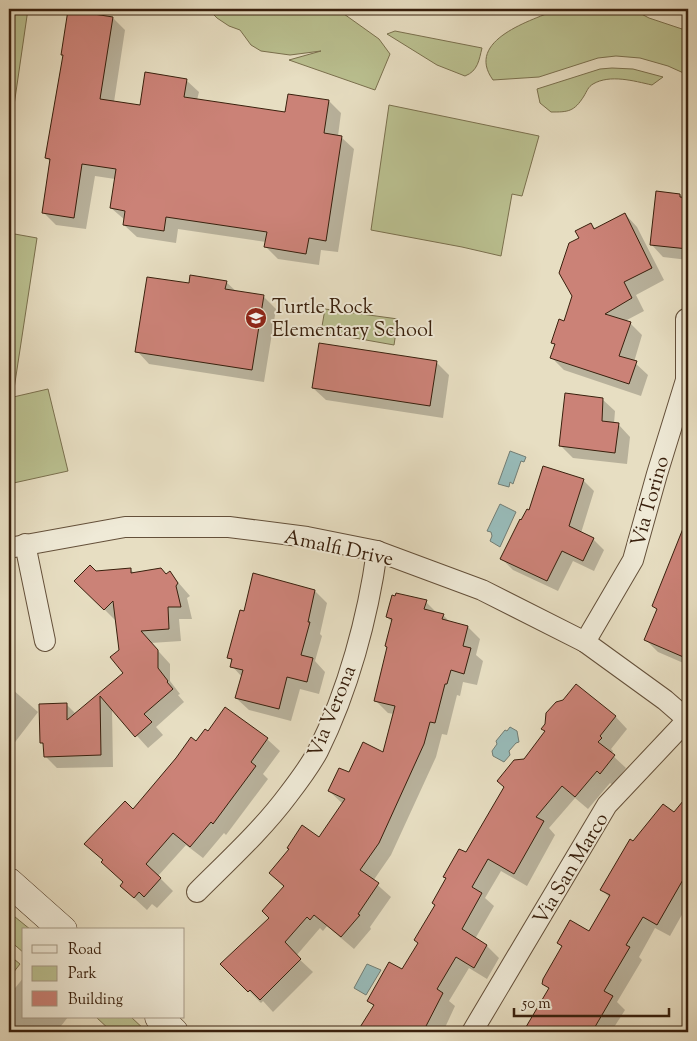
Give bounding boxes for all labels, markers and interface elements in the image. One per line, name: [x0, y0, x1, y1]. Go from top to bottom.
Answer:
place label: Turtle Rock Elementary School: [272, 294, 434, 346]
school or university icon: Turtle Rock Elementary School: [244, 306, 268, 330]
street label: Via Torino: [625, 453, 678, 550]
street label: Amalfi Drive: [281, 524, 396, 575]
street label: Via Verona: [302, 661, 365, 762]
street label: Via San Marco: [527, 808, 617, 931]
legend: [22, 928, 185, 1018]
text: Road: [68, 940, 102, 961]
text: Park: [68, 964, 97, 985]
scale bar: [514, 986, 670, 1018]
text: Building: [68, 990, 123, 1011]
text: 50 m: [521, 994, 551, 1015]

